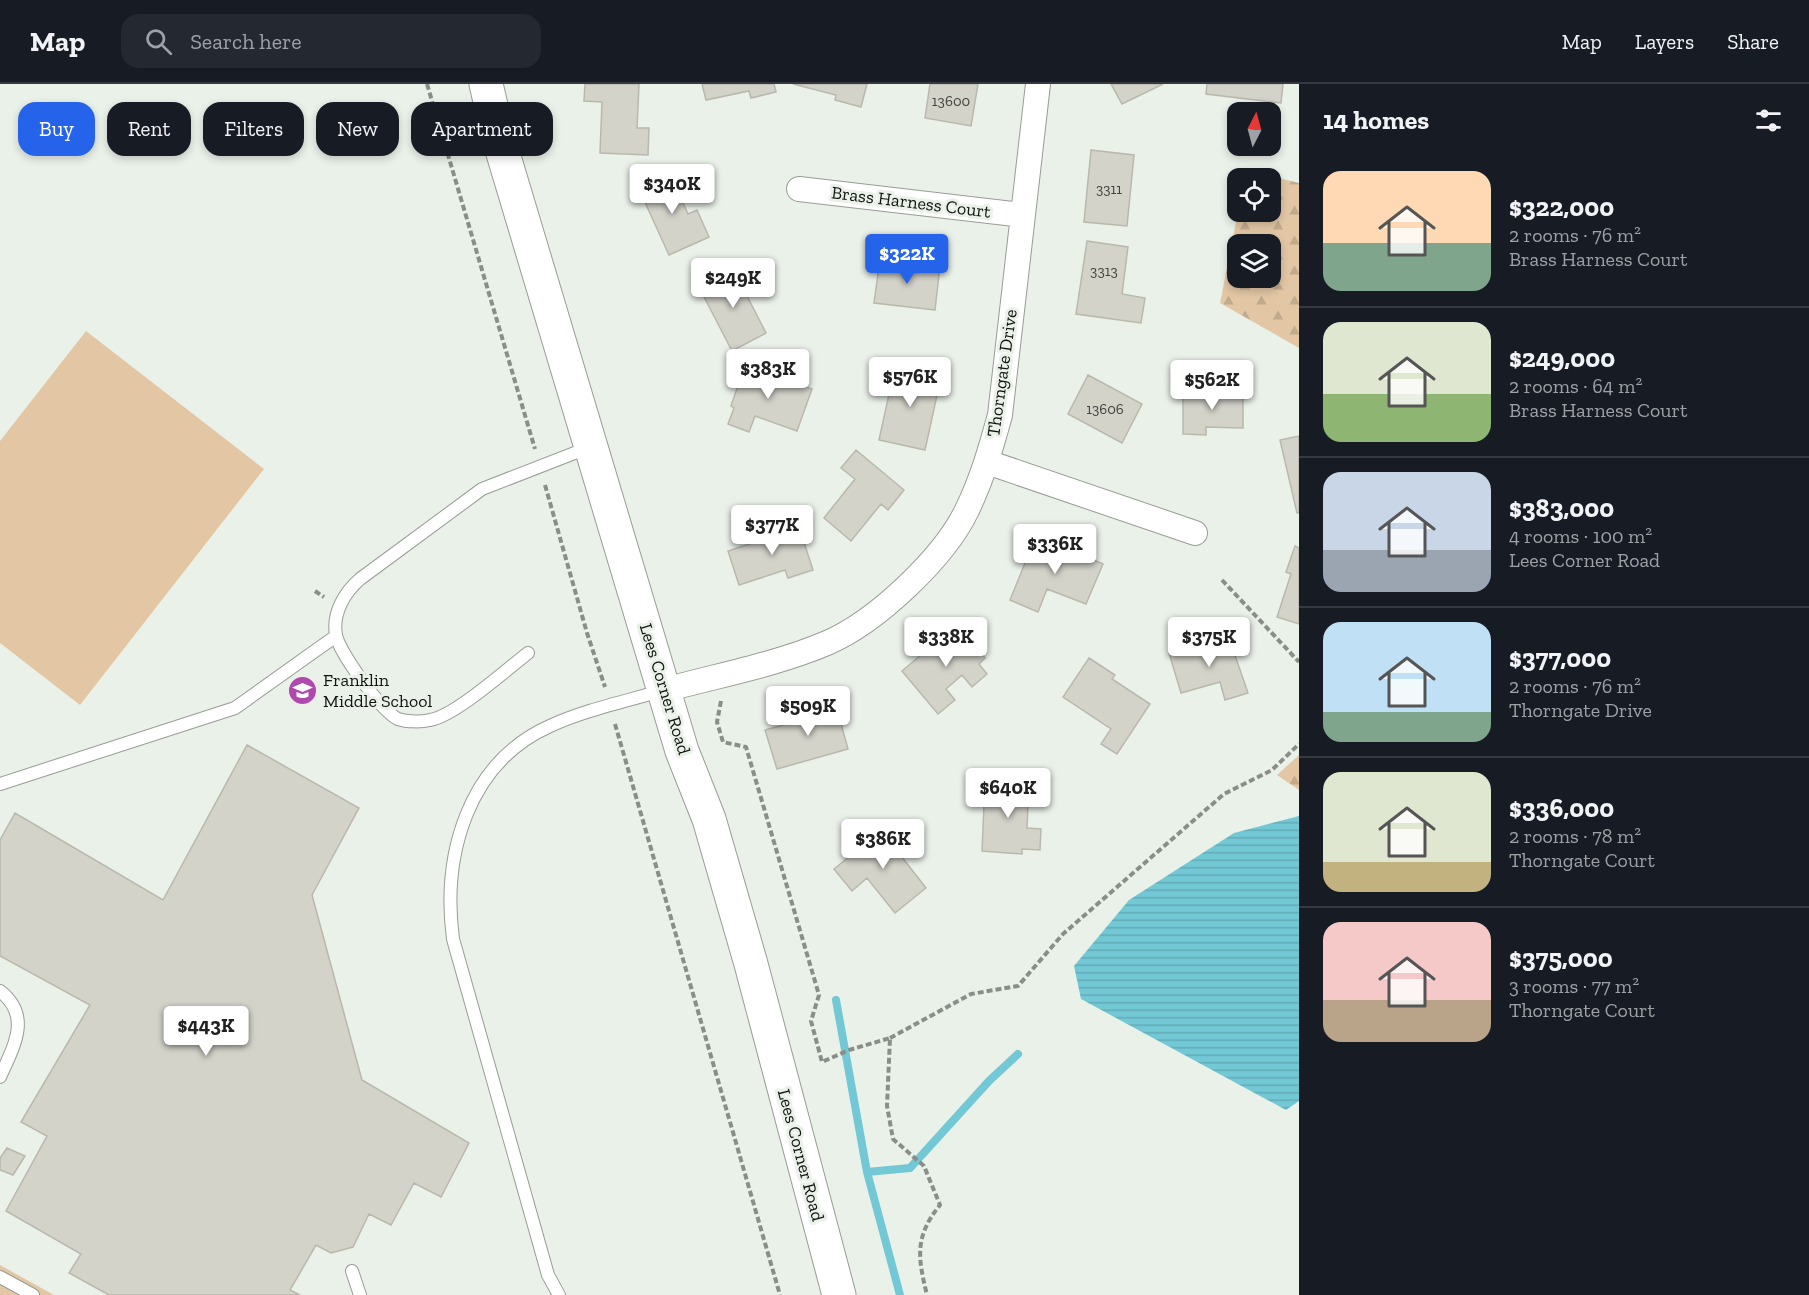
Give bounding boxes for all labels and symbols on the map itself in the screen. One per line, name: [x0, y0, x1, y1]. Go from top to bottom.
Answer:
house number: 13600: [932, 92, 970, 110]
north arrow: [1227, 102, 1281, 156]
pin: $340K: [630, 164, 714, 215]
house number: 3311: [1096, 180, 1122, 198]
street label: Brass Harness Court: [830, 181, 992, 223]
pin: $322K: [865, 234, 949, 285]
pin: $249K: [691, 258, 775, 309]
house number: 3313: [1090, 262, 1118, 280]
street label: Thorngate Drive: [982, 308, 1022, 438]
pin: $383K: [726, 349, 810, 400]
pin: $576K: [868, 357, 952, 408]
pin: $562K: [1170, 360, 1254, 411]
house number: 13606: [1086, 400, 1124, 418]
pin: $377K: [730, 505, 814, 556]
pin: $336K: [1013, 524, 1097, 575]
pin: $338K: [904, 617, 988, 668]
pin: $375K: [1167, 617, 1251, 668]
street label: Lees Corner Road: [635, 621, 695, 757]
place label: Franklin Middle School: [323, 669, 432, 712]
school or university icon: Franklin Middle School: [286, 674, 318, 706]
pin: $509K: [766, 686, 850, 737]
pin: $640K: [966, 768, 1050, 819]
pin: $386K: [841, 819, 925, 870]
pin: $443K: [164, 1006, 248, 1057]
street label: Lees Corner Road: [773, 1086, 829, 1224]

